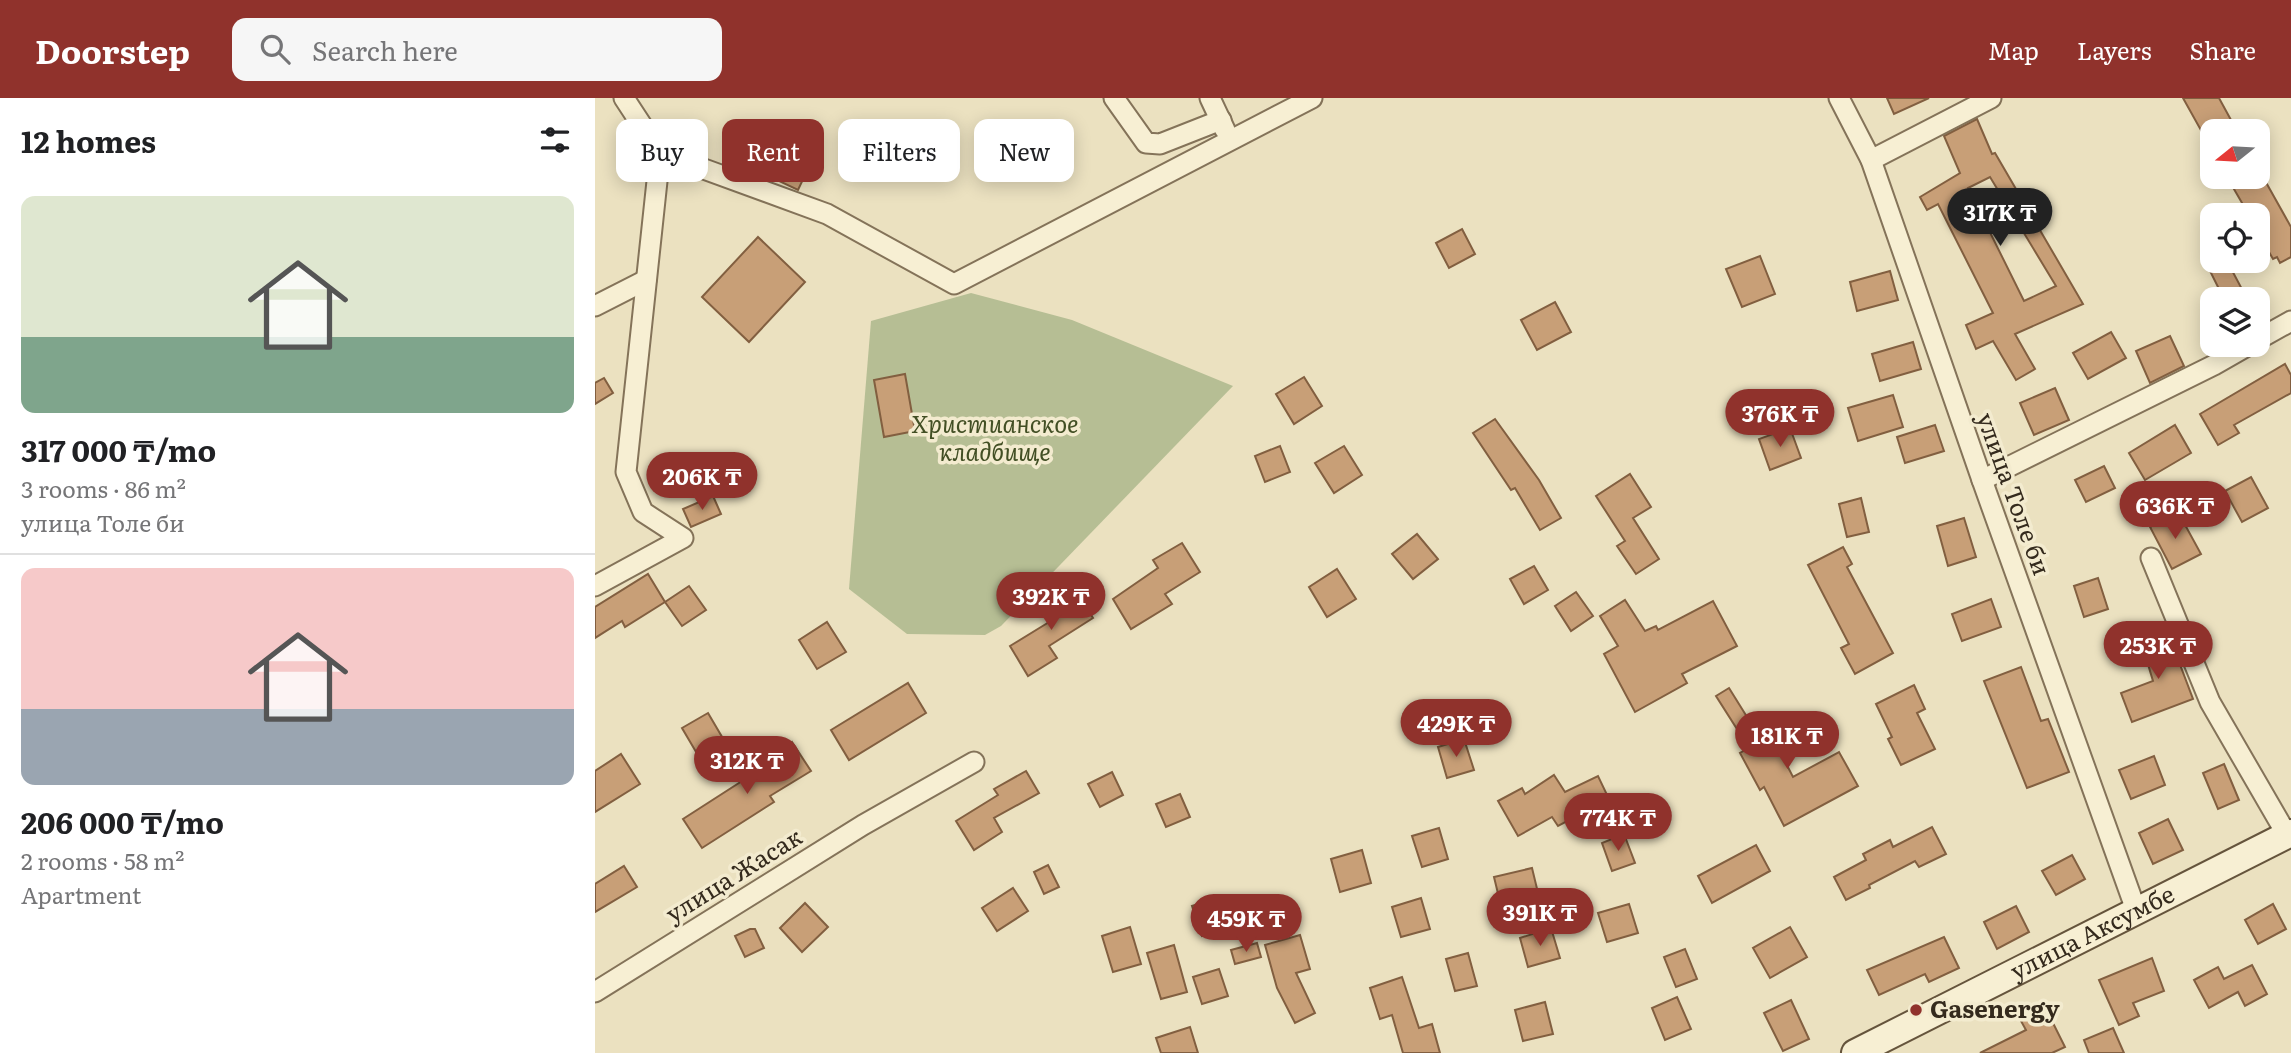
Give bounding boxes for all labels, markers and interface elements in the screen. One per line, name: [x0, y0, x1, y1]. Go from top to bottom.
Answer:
search box: [232, 18, 722, 81]
text: Doorstep: [35, 25, 190, 74]
icon: search: [256, 30, 294, 68]
text: Search here: [312, 30, 458, 69]
text: Map: [1988, 32, 2039, 67]
text: Layers: [2077, 32, 2151, 67]
text: Share: [2189, 32, 2256, 67]
text: 12 homes: [21, 118, 156, 162]
chip: Buy: [616, 119, 708, 182]
chip: Rent: [722, 119, 824, 182]
chip: Filters: [838, 119, 960, 182]
chip: New: [974, 119, 1074, 182]
north arrow: [2200, 119, 2270, 189]
map controls: [2200, 119, 2270, 357]
icon: filters: [536, 121, 574, 159]
pin: 317K ₸: [1943, 188, 2057, 248]
text: 317K ₸: [1963, 194, 2037, 228]
button: locate: [2200, 203, 2270, 273]
icon: home: [235, 242, 361, 368]
button: layers: [2200, 287, 2270, 357]
pin: 376K ₸: [1723, 390, 1837, 449]
text: 376K ₸: [1741, 395, 1819, 429]
park label: Христианское кладбище: [912, 405, 1079, 468]
street label: улица Толе би: [1970, 407, 2061, 579]
text: 317 000 ₸/mo: [21, 427, 216, 471]
pin: 206K ₸: [645, 452, 759, 512]
text: 206K ₸: [662, 458, 742, 492]
text: 3 rooms · 86 m²: [21, 471, 186, 505]
pin: 636K ₸: [2118, 482, 2232, 541]
text: 636K ₸: [2136, 487, 2214, 521]
text: улица Толе би: [21, 505, 185, 539]
pin: 392K ₸: [994, 573, 1108, 632]
text: 392K ₸: [1012, 578, 1090, 612]
icon: home: [235, 614, 361, 740]
pin: 253K ₸: [2101, 622, 2215, 681]
text: 253K ₸: [2120, 627, 2196, 661]
pin: 429K ₸: [1399, 700, 1513, 759]
text: 429K ₸: [1417, 705, 1495, 739]
pin: 181K ₸: [1730, 712, 1844, 771]
text: 181K ₸: [1751, 717, 1823, 751]
pin: 312K ₸: [690, 736, 804, 796]
text: 312K ₸: [710, 742, 784, 776]
pin: 774K ₸: [1561, 794, 1675, 853]
text: 206 000 ₸/mo: [21, 799, 224, 843]
text: 774K ₸: [1580, 799, 1656, 833]
street label: улица Жасак: [658, 818, 808, 930]
text: 2 rooms · 58 m²: [21, 843, 184, 877]
street label: улица Аксумбе: [2003, 875, 2179, 987]
text: Apartment: [21, 877, 141, 911]
pin: 391K ₸: [1483, 888, 1597, 948]
pin: 459K ₸: [1189, 894, 1303, 954]
text: 391K ₸: [1503, 894, 1577, 928]
text: 459K ₸: [1207, 900, 1285, 934]
place label: Gasenergy: [1930, 990, 2060, 1025]
marker: Gasenergy: [1908, 1002, 1924, 1018]

